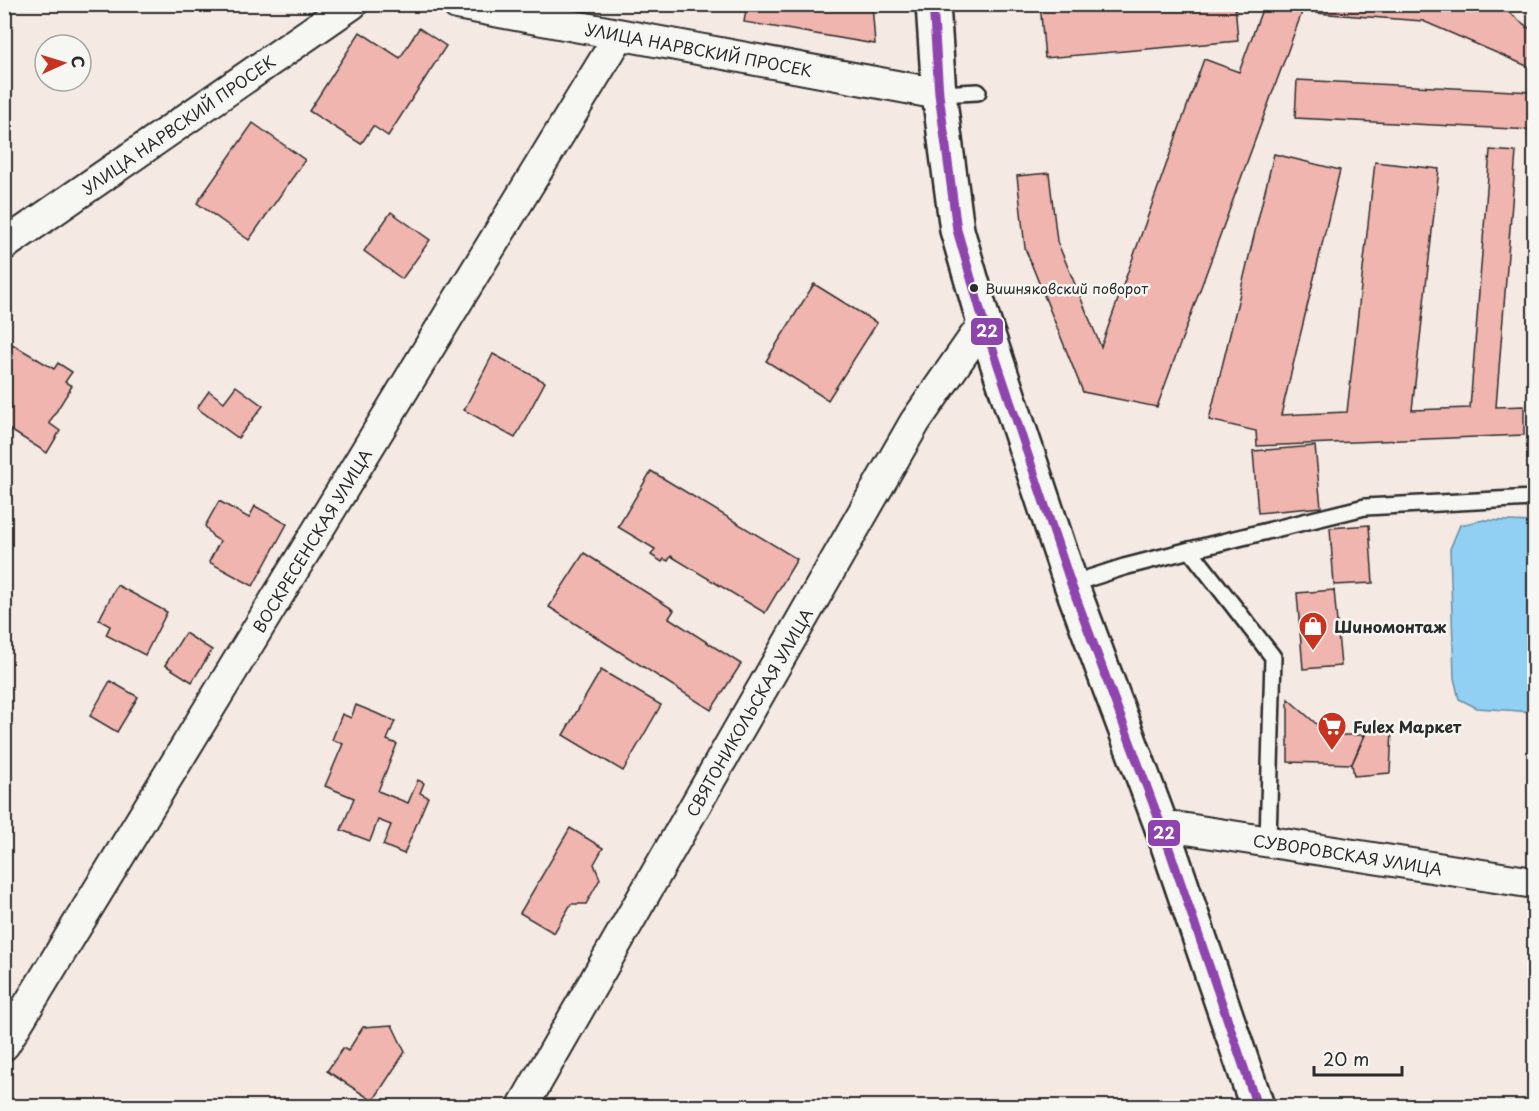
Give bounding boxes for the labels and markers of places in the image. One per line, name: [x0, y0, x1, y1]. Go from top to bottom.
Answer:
place label: Вишняковский поворот: [985, 278, 1148, 299]
marker: Вишняковский поворот: [968, 282, 980, 294]
shop icon: Шиномонтаж: [1297, 610, 1329, 652]
place label: Шиномонтаж: [1334, 614, 1447, 638]
supermarket icon: Fulex Маркет: [1316, 710, 1348, 752]
place label: Fulex Маркет: [1353, 714, 1462, 738]

